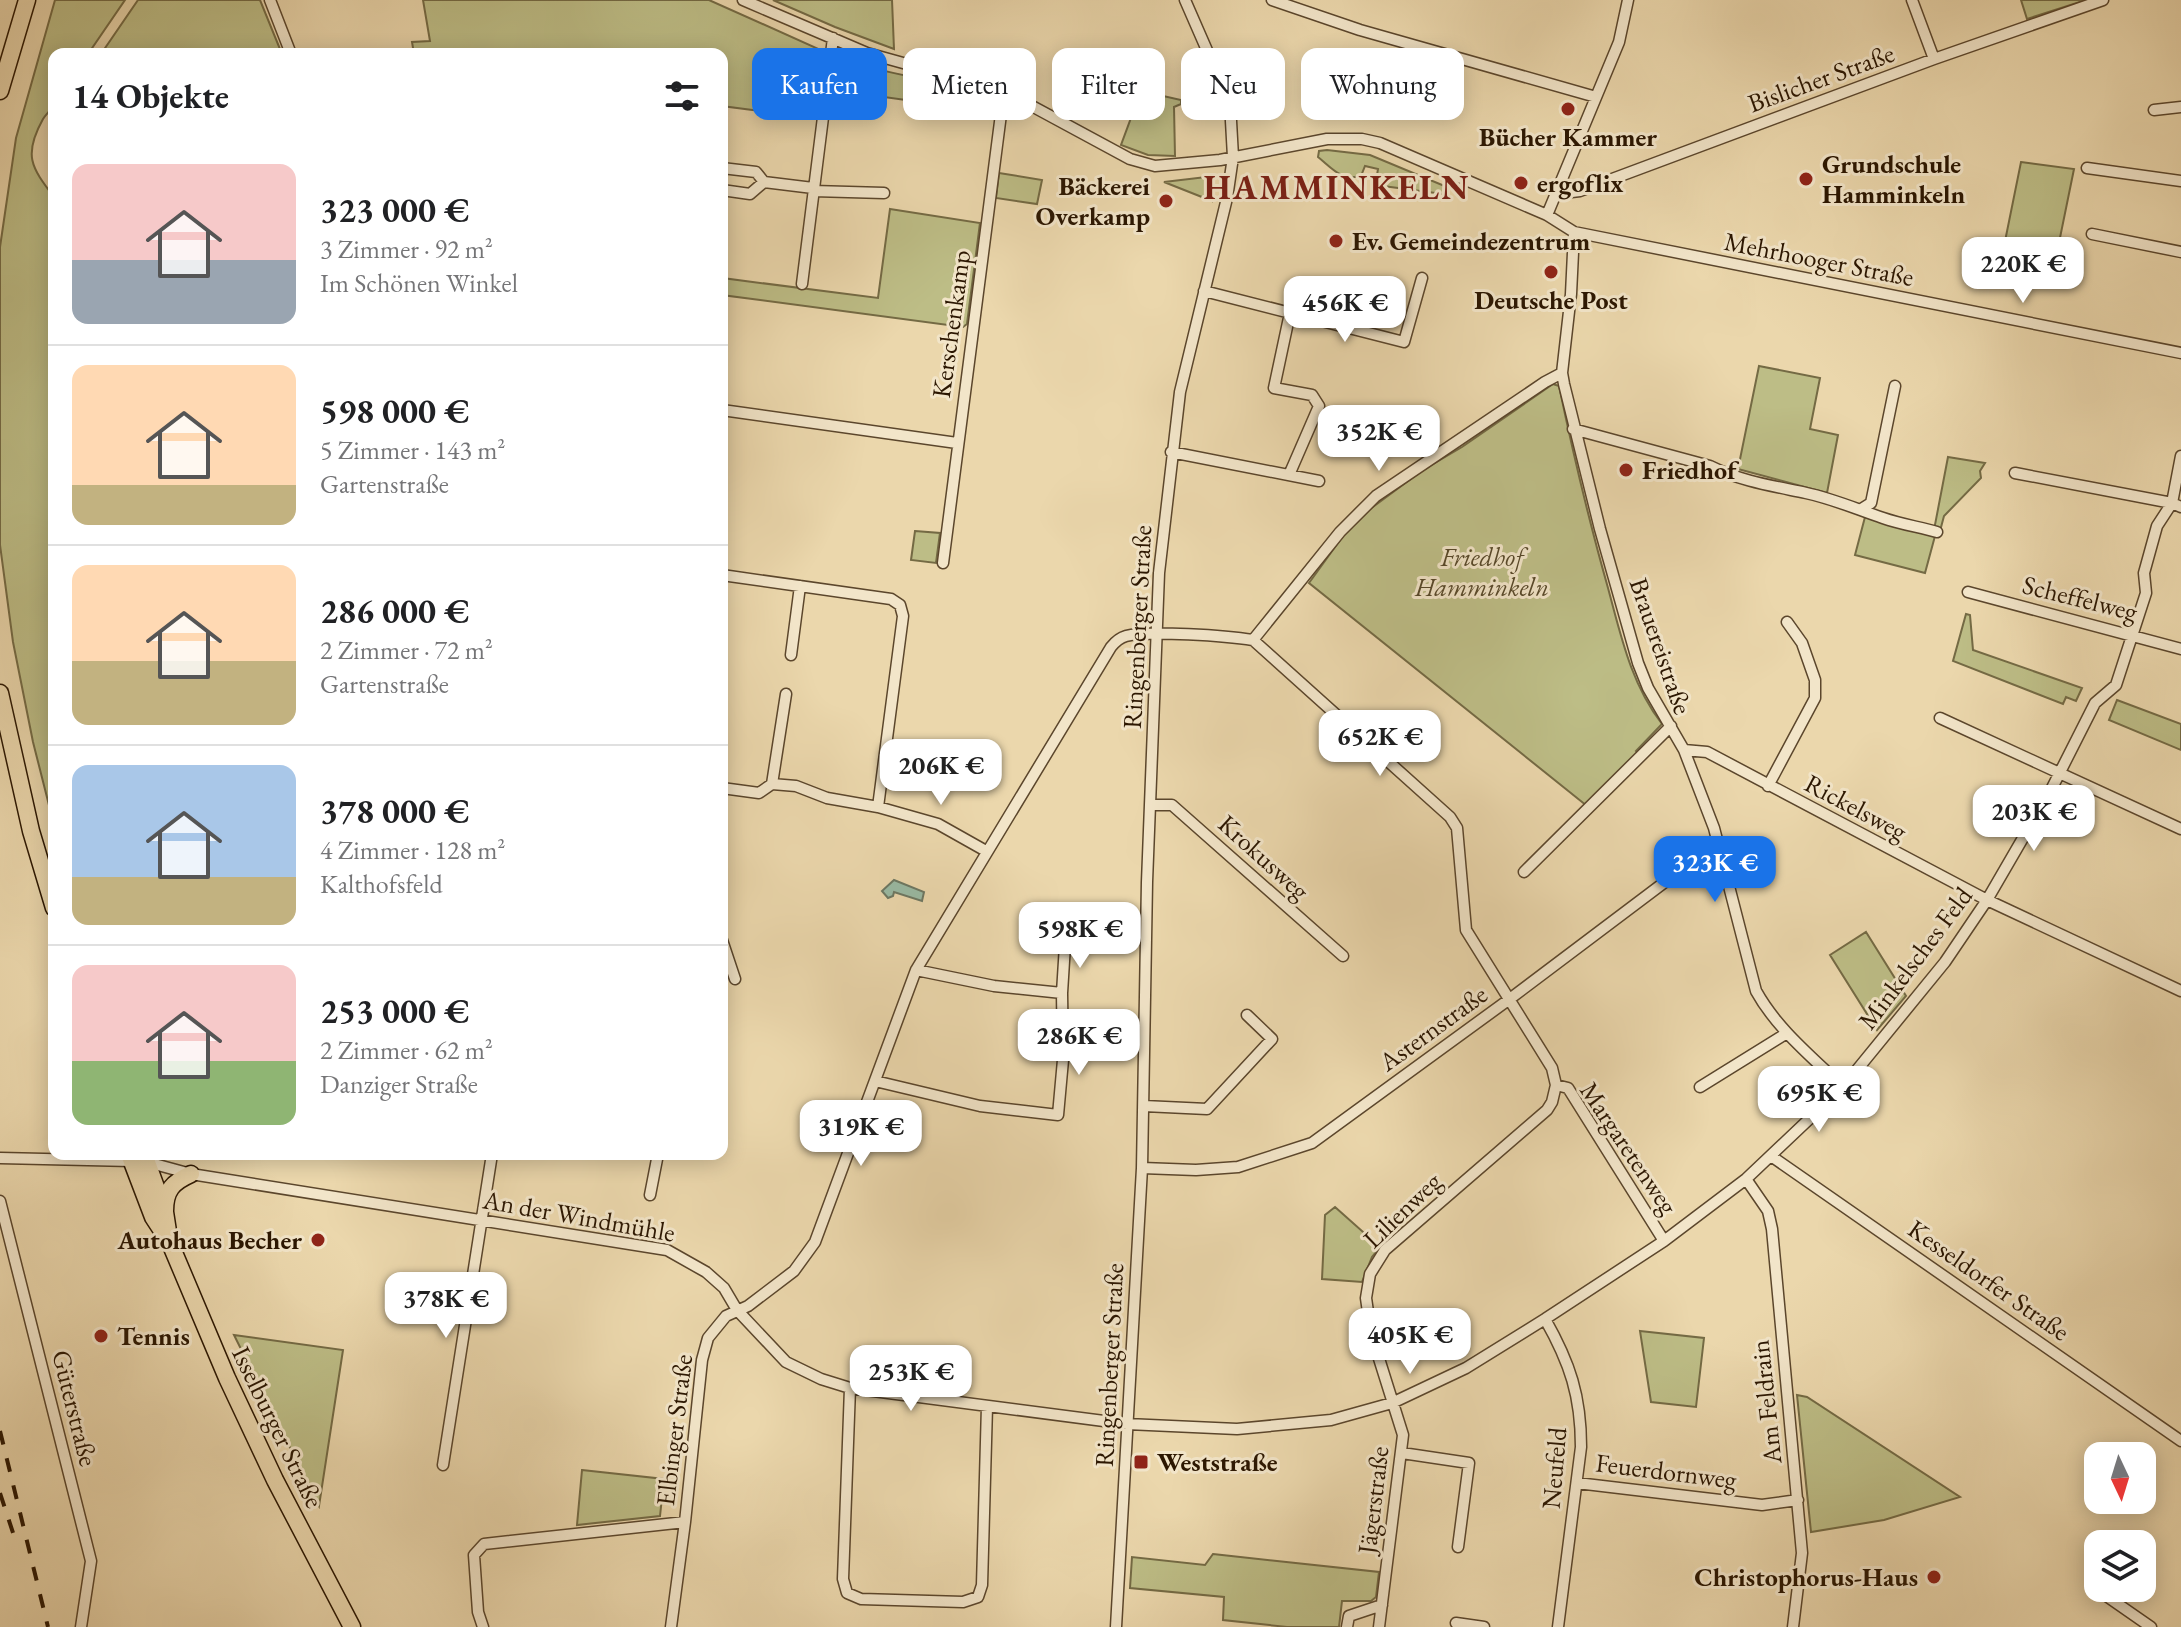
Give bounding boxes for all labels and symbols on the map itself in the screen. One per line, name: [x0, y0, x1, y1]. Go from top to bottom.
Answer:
street label: Bislicher Straße: [1743, 36, 1899, 120]
marker: Bücher Kammer: [1559, 100, 1577, 118]
place label: Bücher Kammer: [1479, 120, 1657, 154]
place label: Grundschule Hamminkeln: [1822, 147, 1965, 211]
district label: HAMMINKELN: [1204, 165, 1470, 209]
place label: ergoflix: [1537, 166, 1623, 200]
place label: Bäckerei Overkamp: [1036, 169, 1150, 233]
marker: Grundschule Hamminkeln: [1797, 170, 1815, 188]
marker: ergoflix: [1512, 174, 1530, 192]
marker: Bäckerei Overkamp: [1157, 192, 1175, 210]
place label: Ev. Gemeindezentrum: [1352, 224, 1590, 258]
street label: Mehrhooger Straße: [1721, 224, 1917, 294]
marker: Ev. Gemeindezentrum: [1327, 232, 1345, 250]
pin: 220K €: [1958, 237, 2088, 305]
street label: Kerschenkamp: [924, 248, 978, 400]
marker: Deutsche Post: [1542, 263, 1560, 281]
pin: 456K €: [1280, 276, 1410, 344]
place label: Deutsche Post: [1474, 283, 1628, 317]
pin: 352K €: [1314, 405, 1444, 473]
place label: Friedhof: [1642, 453, 1740, 487]
marker: Friedhof: [1617, 461, 1635, 479]
street label: Ringenberger Straße: [1115, 524, 1159, 730]
park label: Friedhof Hamminkeln: [1414, 540, 1549, 604]
street label: Scheffelweg: [2019, 567, 2142, 629]
street label: Brauereistraße: [1622, 573, 1700, 719]
pin: 652K €: [1315, 710, 1445, 778]
pin: 206K €: [876, 739, 1006, 807]
street label: Rickelsweg: [1799, 766, 1914, 848]
pin: 203K €: [1969, 785, 2099, 853]
street label: Krokusweg: [1211, 807, 1317, 907]
pin: 323K €: [1650, 836, 1780, 904]
street label: Minkelsches Feld: [1850, 879, 1980, 1036]
pin: 598K €: [1015, 902, 1145, 970]
street label: Asternstraße: [1371, 977, 1494, 1079]
pin: 286K €: [1014, 1009, 1144, 1077]
pin: 695K €: [1754, 1066, 1884, 1134]
street label: Margaretenweg: [1572, 1075, 1686, 1221]
pin: 319K €: [796, 1100, 926, 1168]
street label: Lilienweg: [1356, 1164, 1449, 1256]
street label: An der Windmühle: [479, 1182, 678, 1250]
street label: Kesseldorfer Straße: [1901, 1212, 2077, 1348]
place label: Autohaus Becher: [116, 1223, 302, 1257]
marker: Autohaus Becher: [309, 1231, 327, 1249]
street label: Ringenberger Straße: [1087, 1262, 1131, 1468]
pin: 378K €: [381, 1272, 511, 1340]
pin: 405K €: [1345, 1308, 1475, 1376]
place label: Tennis: [117, 1319, 190, 1353]
marker: Tennis: [92, 1327, 110, 1345]
street label: Am Feldrain: [1743, 1338, 1790, 1467]
street label: Isselburger Straße: [224, 1341, 332, 1513]
pin: 253K €: [846, 1345, 976, 1413]
street label: Güterstraße: [44, 1346, 106, 1470]
street label: Elbinger Straße: [648, 1352, 700, 1508]
street label: Neufeld: [1534, 1425, 1575, 1510]
north arrow: [2084, 1442, 2156, 1514]
street label: Jägerstraße: [1349, 1444, 1396, 1558]
place label: Weststraße: [1157, 1445, 1278, 1479]
street label: Feuerdornweg: [1594, 1445, 1739, 1497]
marker: Weststraße: [1132, 1453, 1150, 1471]
place label: Christophorus-Haus: [1694, 1560, 1918, 1594]
marker: Christophorus-Haus: [1925, 1568, 1943, 1586]

